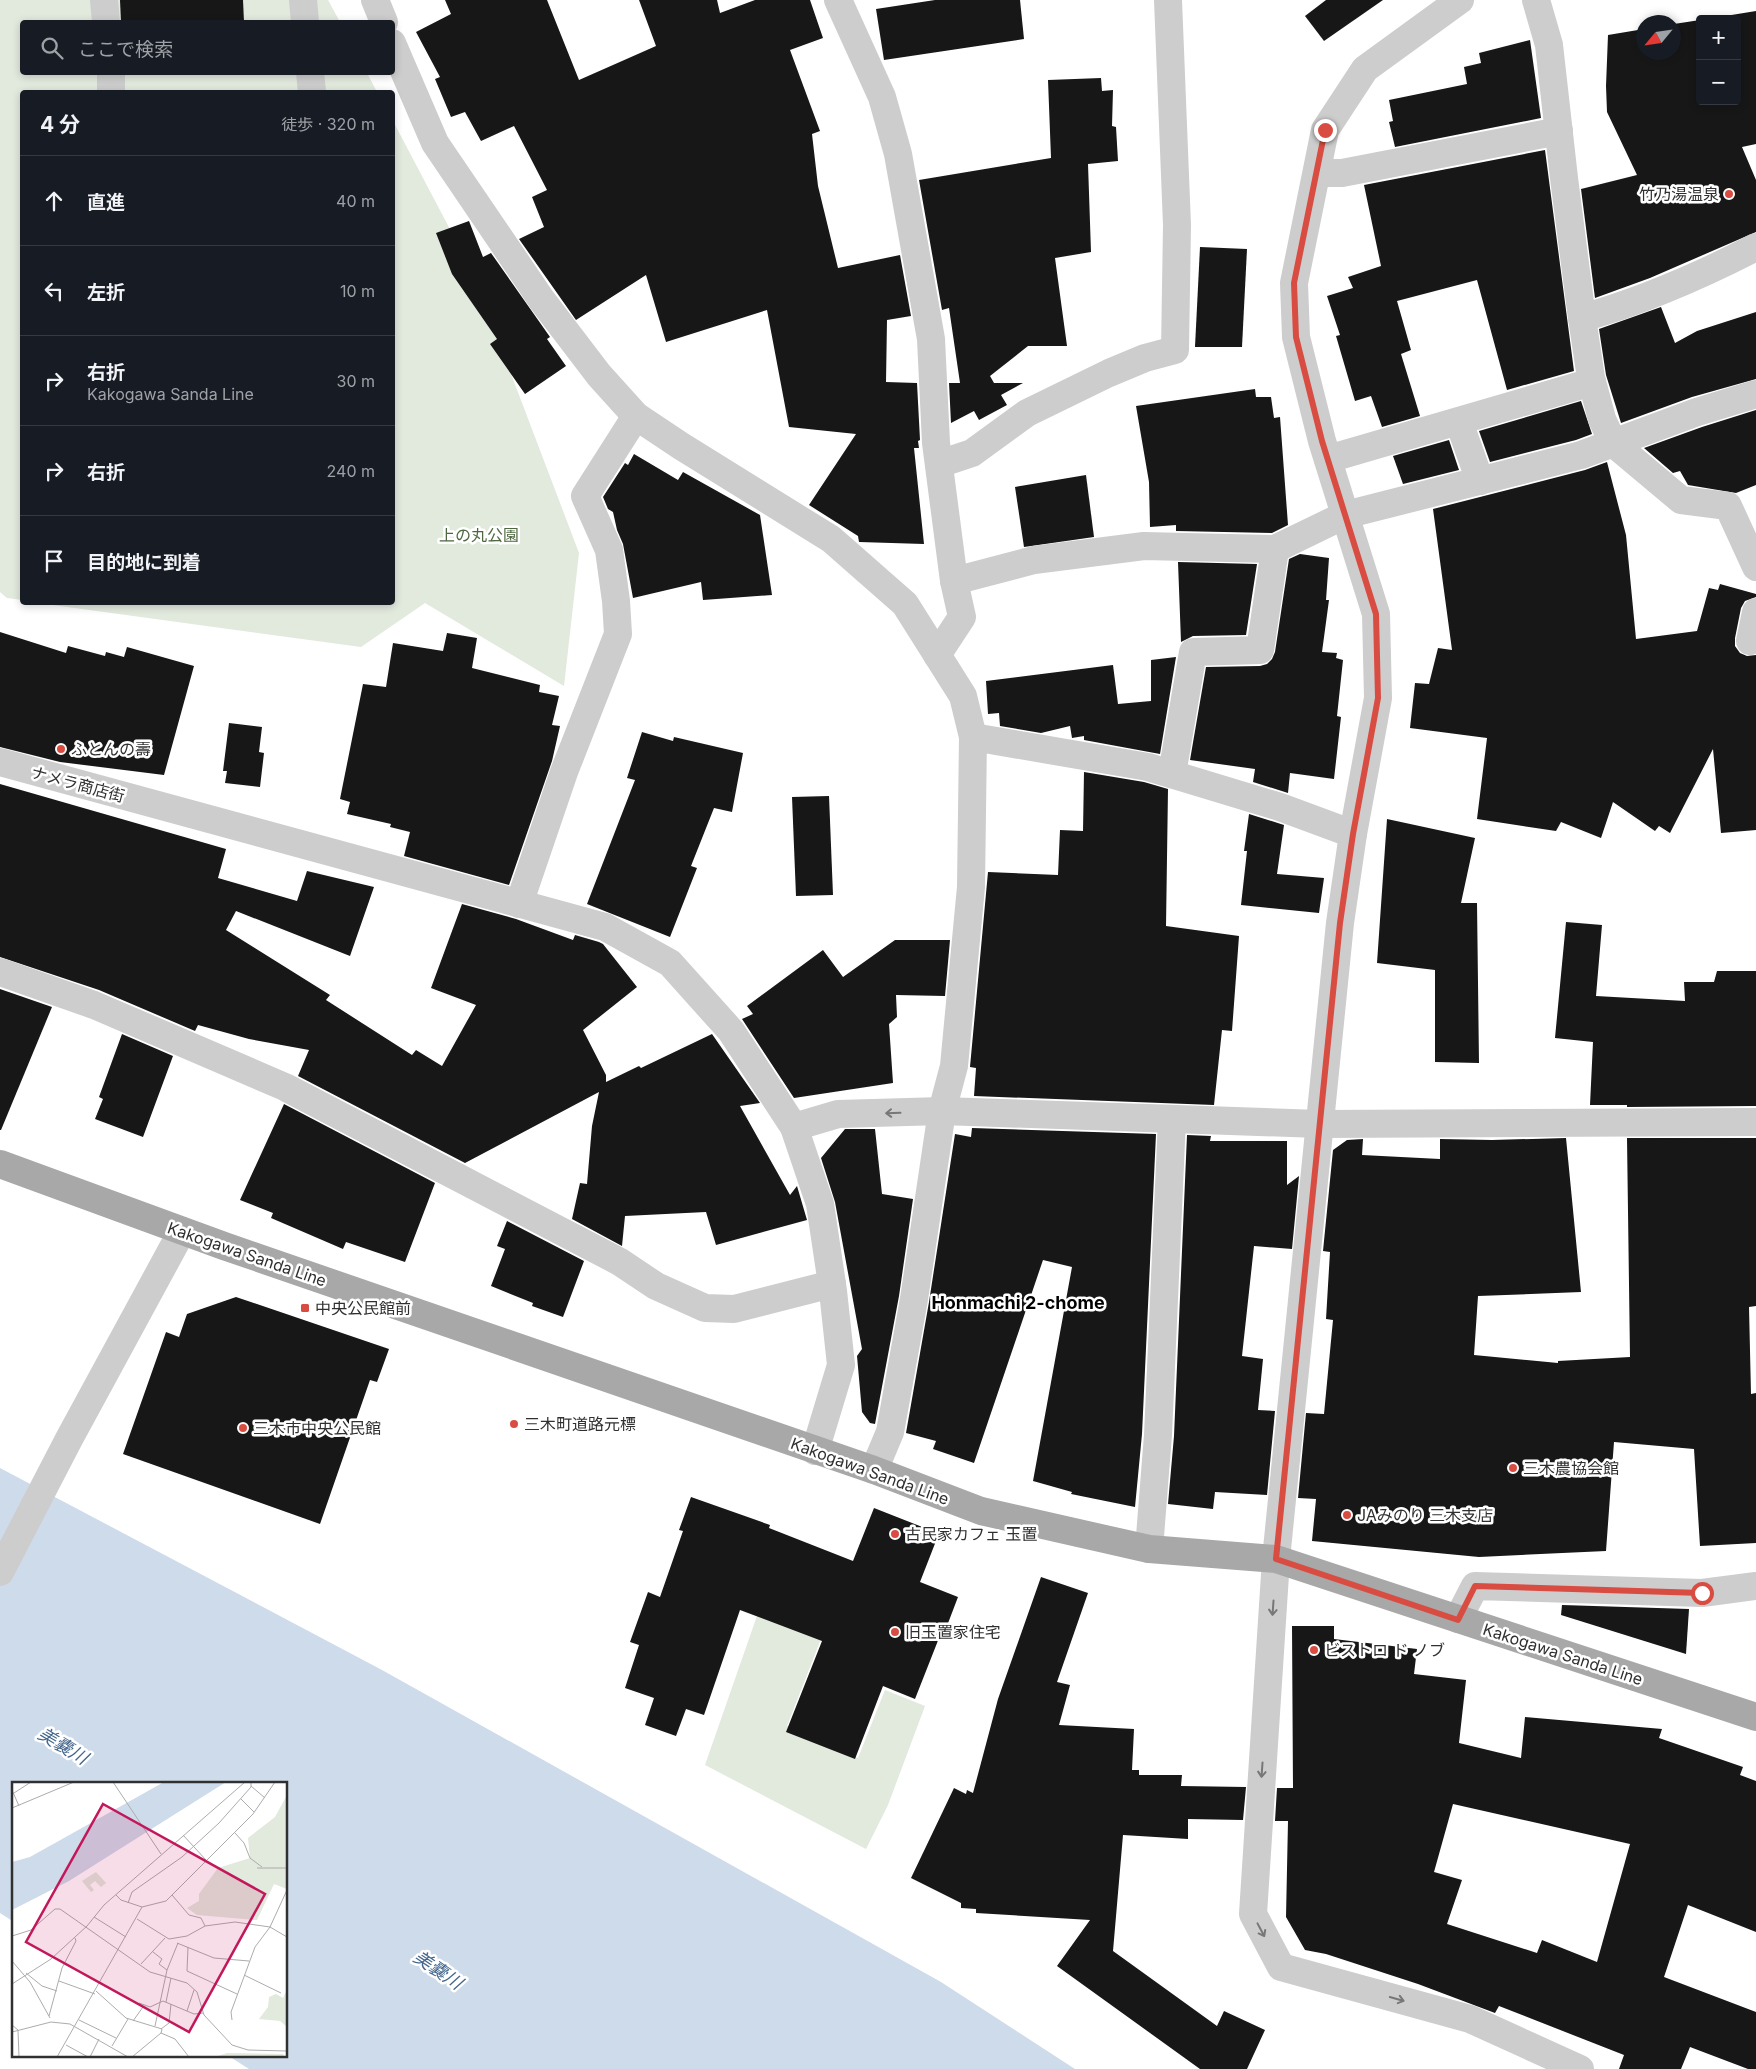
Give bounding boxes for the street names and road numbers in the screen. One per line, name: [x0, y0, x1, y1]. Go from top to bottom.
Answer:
street label: ナメラ商店街: [29, 762, 127, 806]
street label: Kakogawa Sanda Line: [165, 1217, 329, 1291]
street label: Kakogawa Sanda Line: [788, 1433, 952, 1509]
street label: Kakogawa Sanda Line: [1481, 1619, 1645, 1689]

